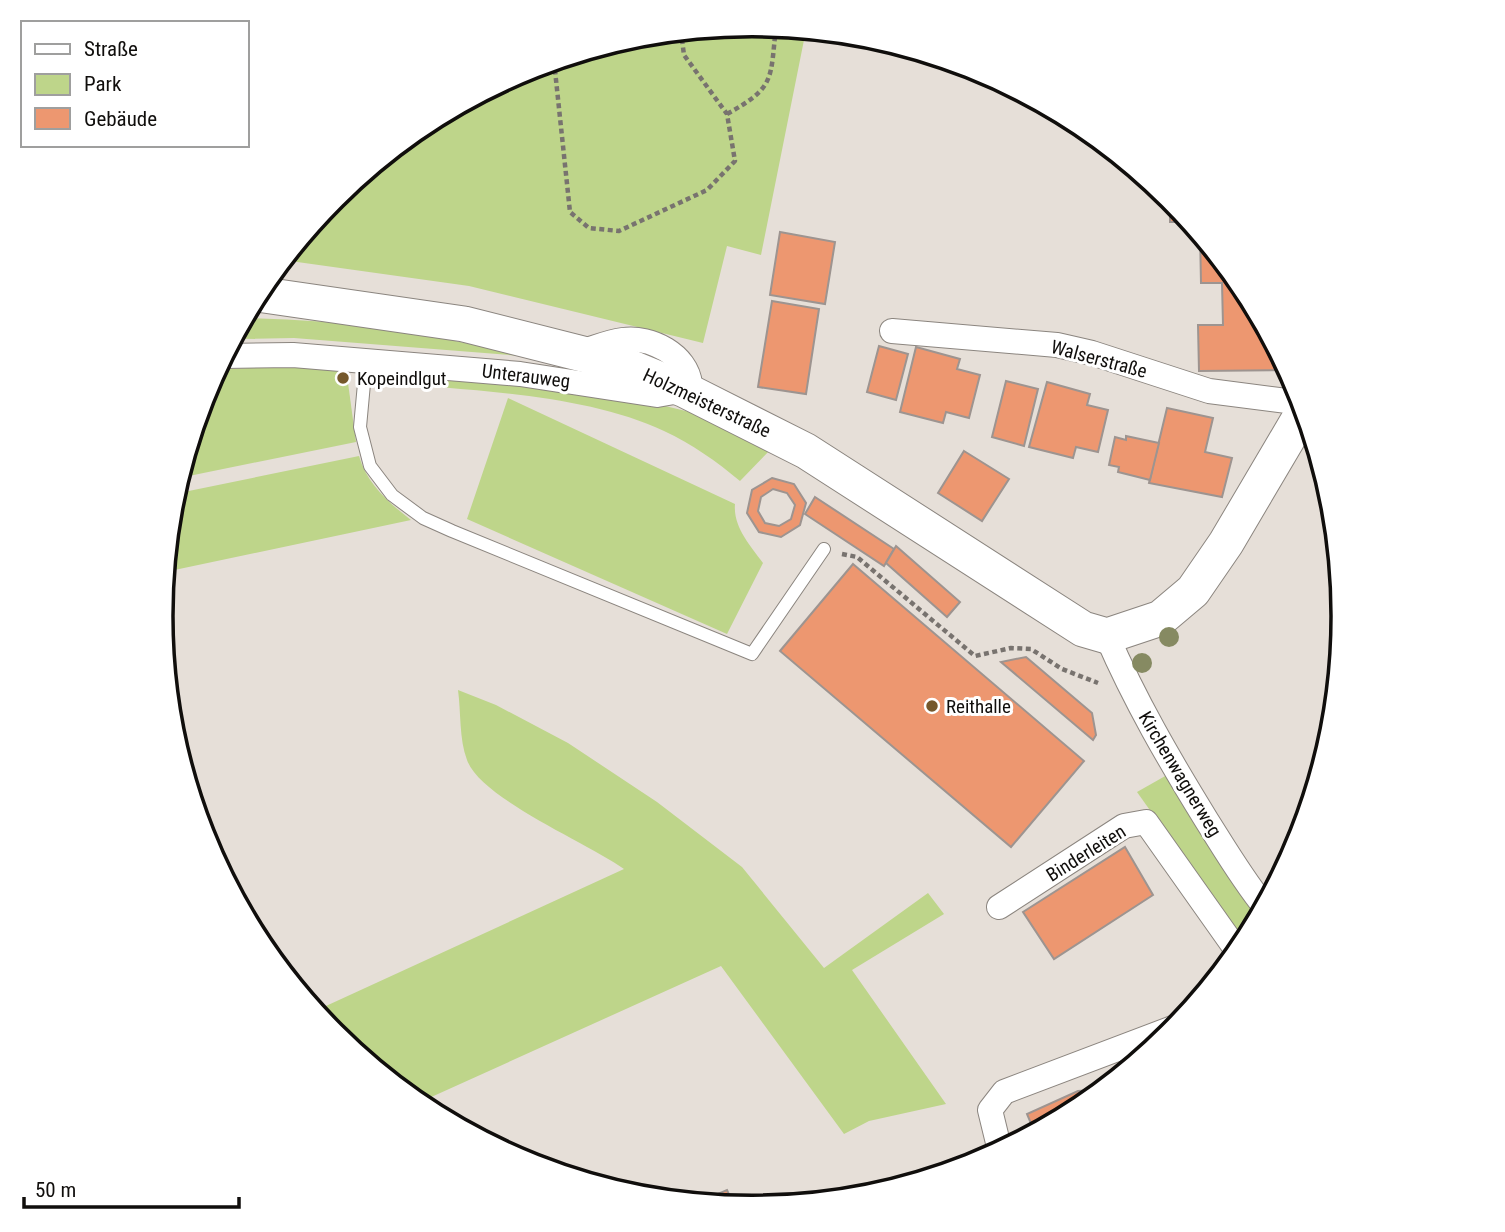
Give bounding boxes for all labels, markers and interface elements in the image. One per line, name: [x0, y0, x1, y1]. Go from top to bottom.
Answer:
legend: [21, 21, 248, 147]
text: Straße: [84, 37, 138, 61]
text: Park: [84, 72, 122, 96]
text: Gebäude: [84, 107, 157, 131]
street label: Walserstraße: [1048, 335, 1150, 383]
street label: Unterauweg: [481, 359, 571, 393]
street label: Holzmeisterstraße: [640, 363, 775, 443]
place label: Kopeindlgut: [357, 367, 446, 390]
marker: Kopeindlgut: [335, 370, 351, 386]
place label: Reithalle: [946, 695, 1011, 718]
marker: Reithalle: [924, 698, 940, 714]
street label: Kirchenwagnerweg: [1134, 707, 1226, 841]
street label: Binderleiten: [1042, 820, 1130, 886]
scale bar: [24, 1166, 240, 1210]
text: 50 m: [35, 1178, 76, 1202]

